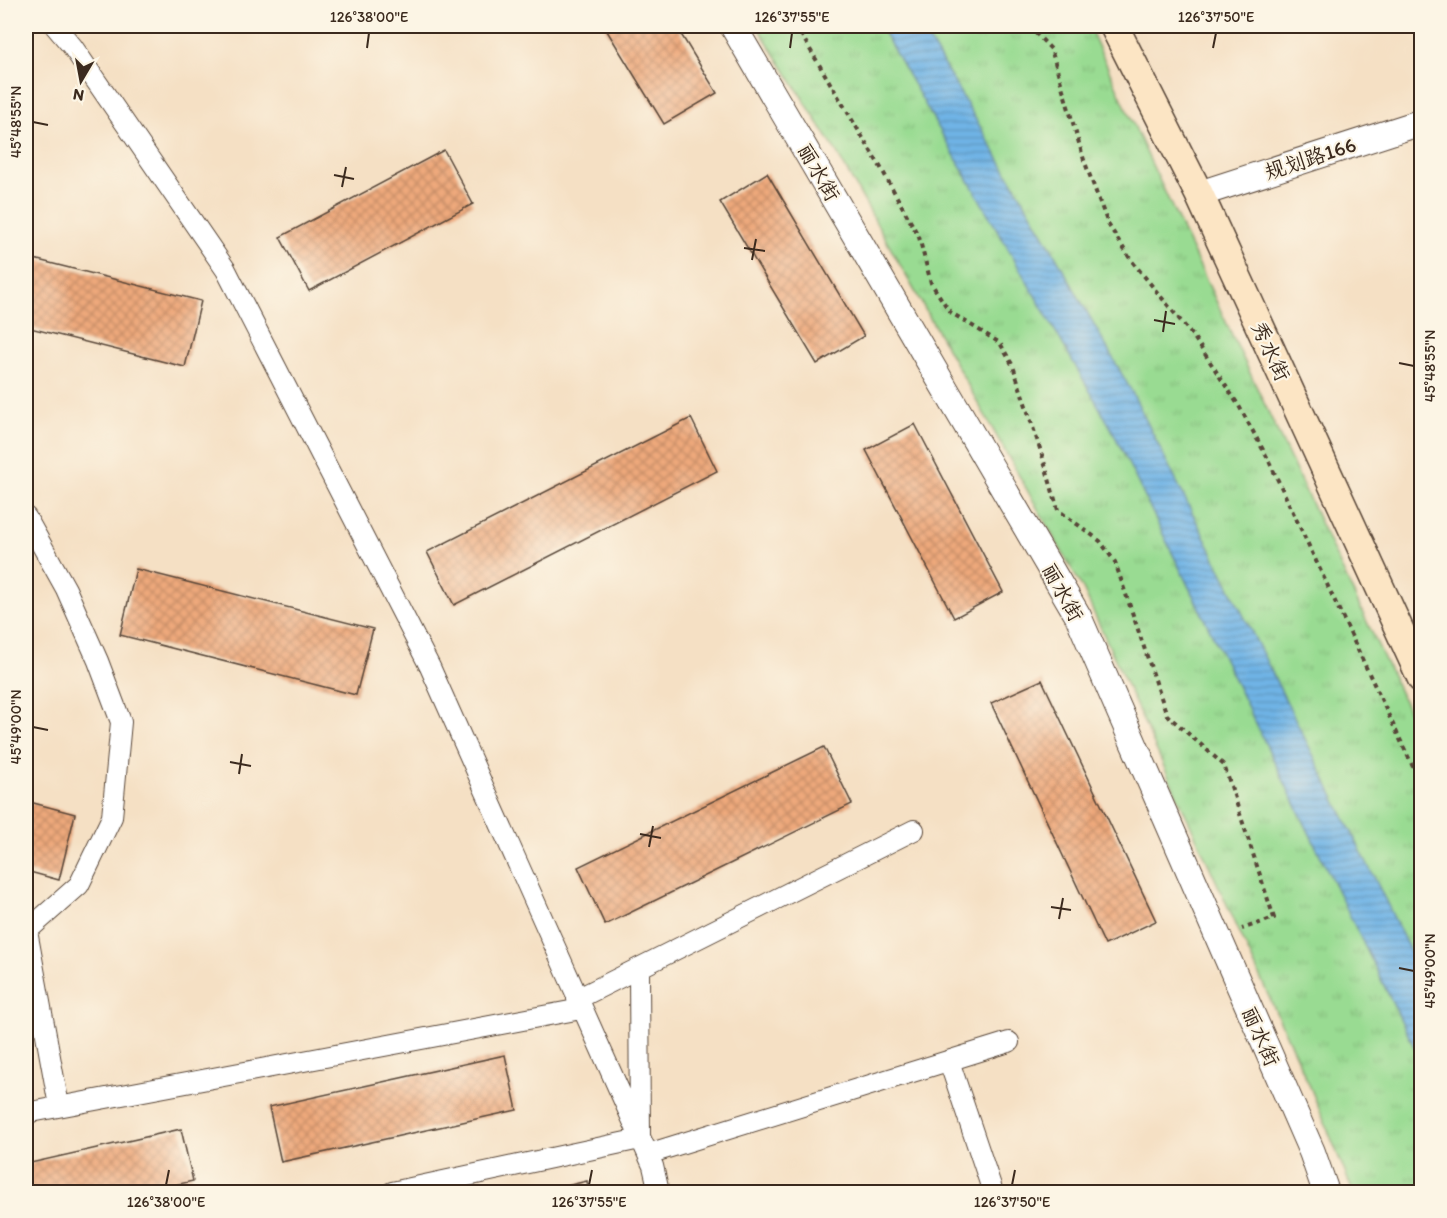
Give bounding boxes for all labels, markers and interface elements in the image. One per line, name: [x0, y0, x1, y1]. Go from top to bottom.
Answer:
text: 126°38'00"E: [330, 8, 408, 26]
text: 126°37'55"E: [754, 8, 830, 26]
text: 126°37'50"E: [1178, 8, 1254, 26]
north arrow: [51, 51, 111, 111]
text: N: [72, 85, 85, 106]
text: 45°48'55"N: [7, 86, 25, 158]
street label: 规划路166: [1261, 131, 1359, 185]
street label: 丽水街: [792, 138, 846, 206]
street label: 秀水街: [1246, 317, 1296, 385]
text: 45°48'55"N: [1421, 330, 1439, 402]
street label: 丽水街: [1037, 558, 1089, 626]
text: 45°49'00"N: [7, 689, 25, 765]
text: 45°49'00"N: [1421, 933, 1439, 1009]
street label: 丽水街: [1237, 1002, 1285, 1070]
text: 126°38'00"E: [127, 1193, 205, 1211]
text: 126°37'55"E: [551, 1193, 627, 1211]
text: 126°37'50"E: [974, 1193, 1050, 1211]

